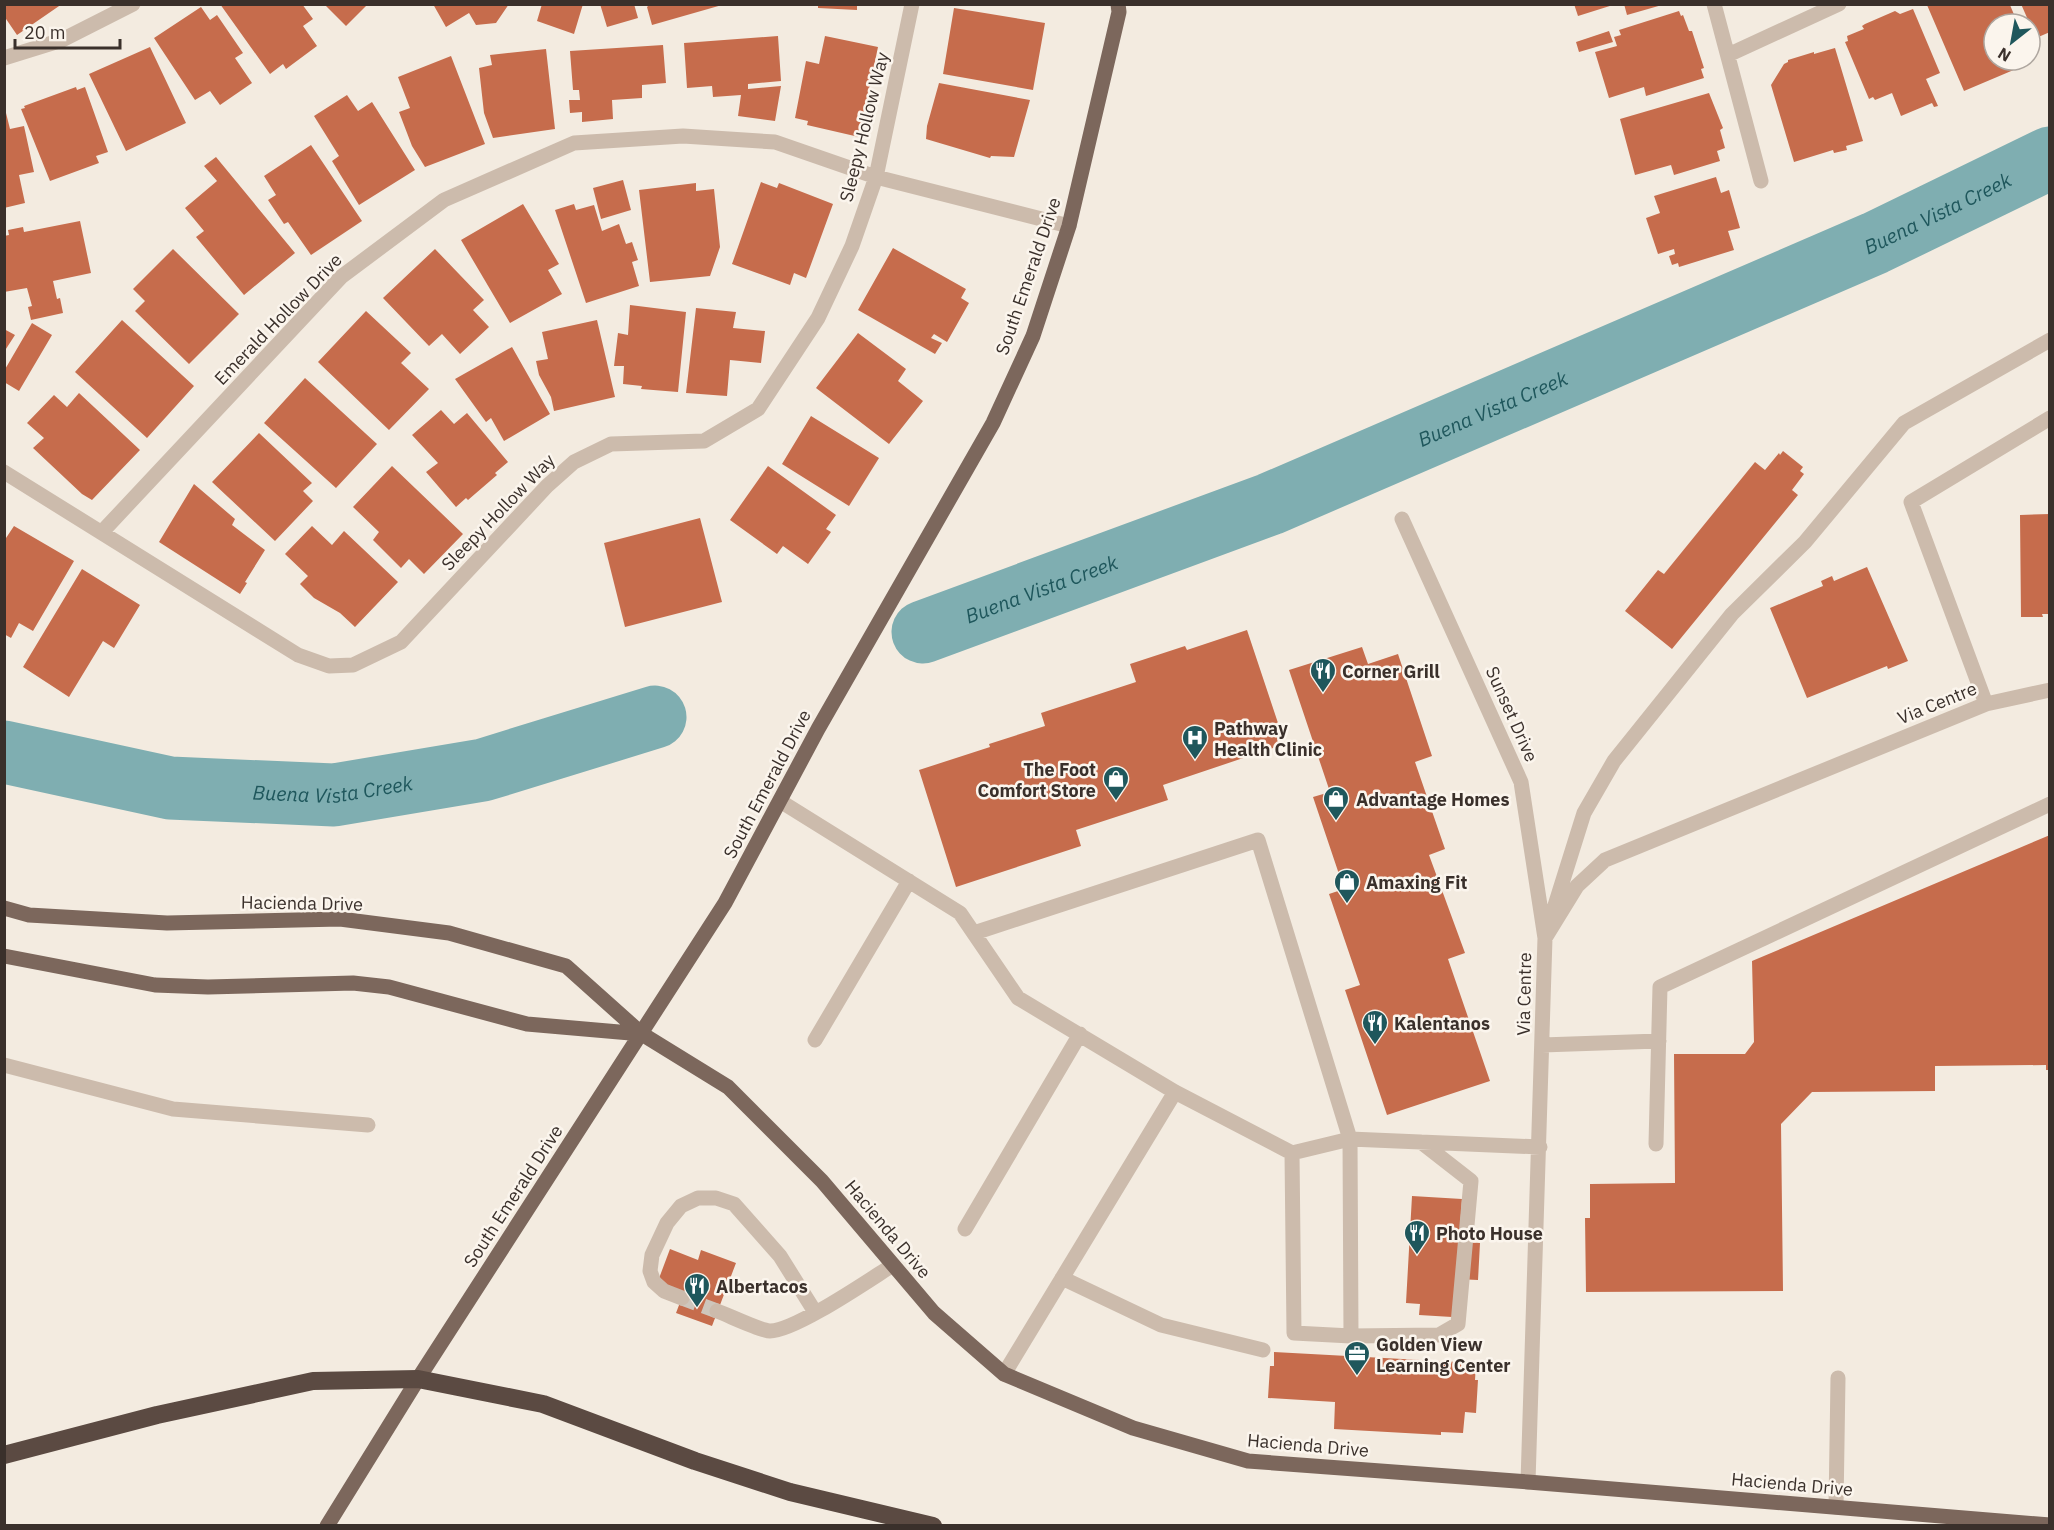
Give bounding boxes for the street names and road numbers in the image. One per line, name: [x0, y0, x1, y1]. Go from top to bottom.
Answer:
street label: Sleepy Hollow Way: [834, 50, 894, 204]
street label: South Emerald Drive: [990, 194, 1066, 358]
street label: Emerald Hollow Drive: [209, 248, 347, 390]
street label: Sleepy Hollow Way: [436, 449, 560, 575]
street label: Sunset Drive: [1481, 663, 1543, 765]
street label: Via Centre: [1894, 677, 1980, 729]
street label: South Emerald Drive: [718, 706, 816, 862]
street label: Hacienda Drive: [241, 890, 363, 916]
street label: Via Centre: [1512, 952, 1536, 1036]
street label: South Emerald Drive: [458, 1120, 568, 1272]
street label: Hacienda Drive: [840, 1175, 936, 1283]
street label: Hacienda Drive: [1246, 1428, 1370, 1462]
street label: Hacienda Drive: [1730, 1467, 1854, 1501]

